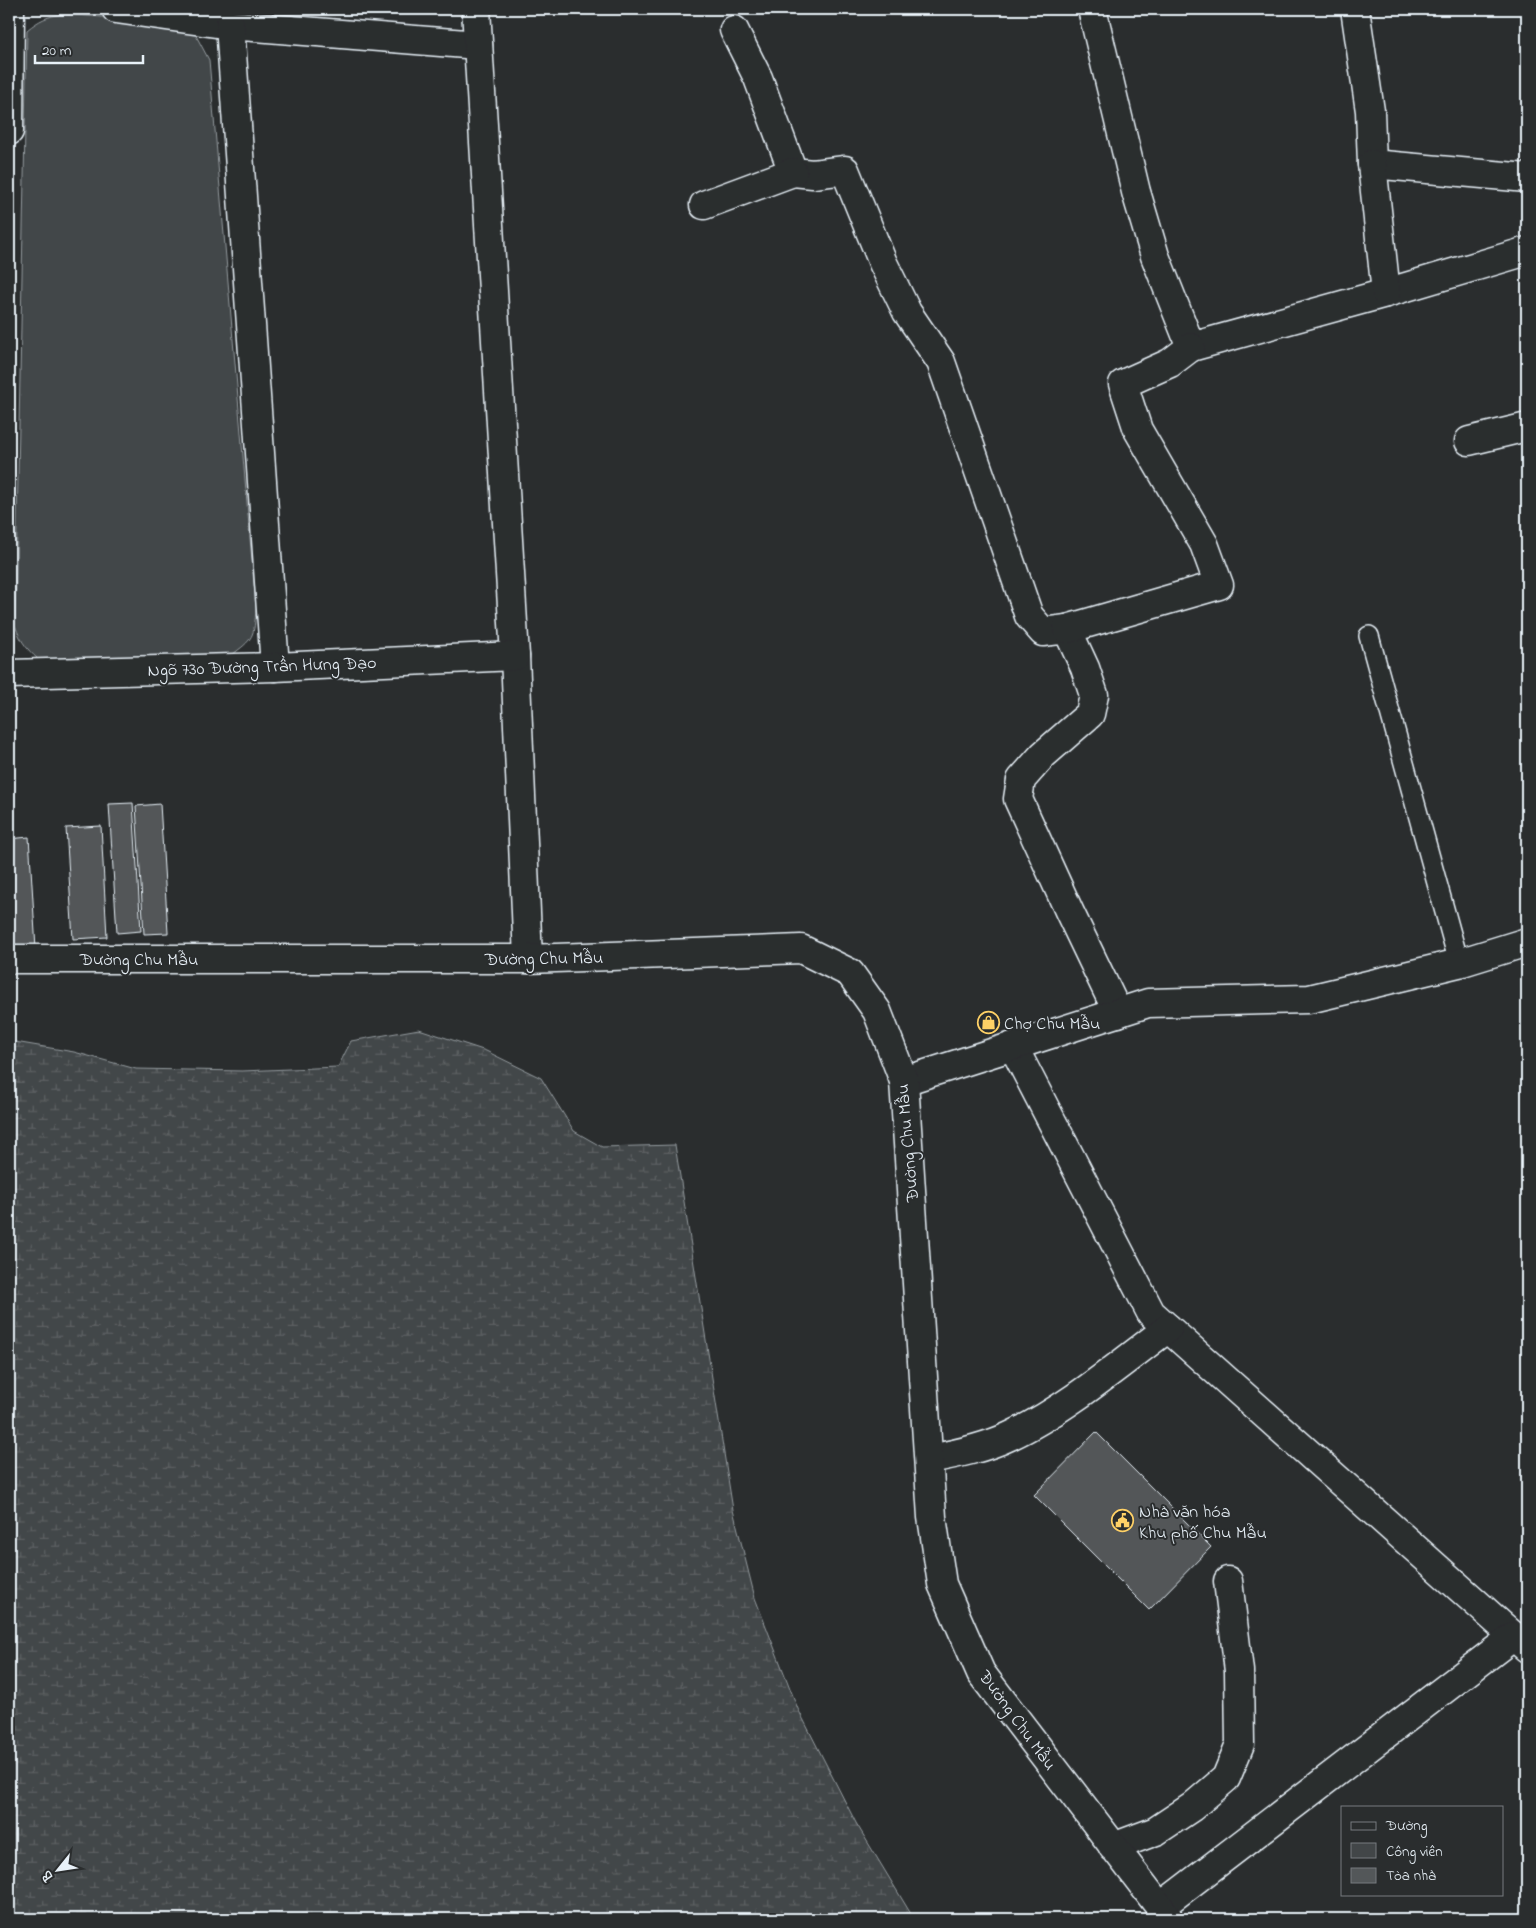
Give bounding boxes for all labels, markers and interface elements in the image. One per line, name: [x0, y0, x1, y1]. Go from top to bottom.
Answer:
scale bar: [35, 32, 142, 64]
text: 20 m: [42, 40, 72, 62]
street label: Ngõ 730 Đường Trần Hưng Đạo: [147, 651, 377, 686]
street label: Đường Chu Mẫu: [484, 946, 603, 975]
street label: Đường Chu Mẫu: [79, 948, 198, 975]
shop icon: Chợ Chu Mẫu: [976, 1011, 1000, 1035]
place label: Chợ Chu Mẫu: [1004, 1012, 1100, 1038]
street label: Đường Chu Mẫu: [891, 1083, 928, 1204]
place label: Nhà văn hóa Khu phố Chu Mẫu: [1139, 1500, 1267, 1547]
public building icon: Nhà văn hóa Khu phố Chu Mẫu: [1111, 1509, 1135, 1533]
street label: Đường Chu Mẫu: [970, 1665, 1062, 1777]
legend: [1341, 1806, 1504, 1896]
text: Đường: [1385, 1815, 1428, 1838]
text: Công viên: [1386, 1841, 1443, 1864]
north arrow: [32, 1846, 82, 1896]
text: Tòa nhà: [1386, 1865, 1436, 1887]
text: B: [36, 1866, 60, 1886]

